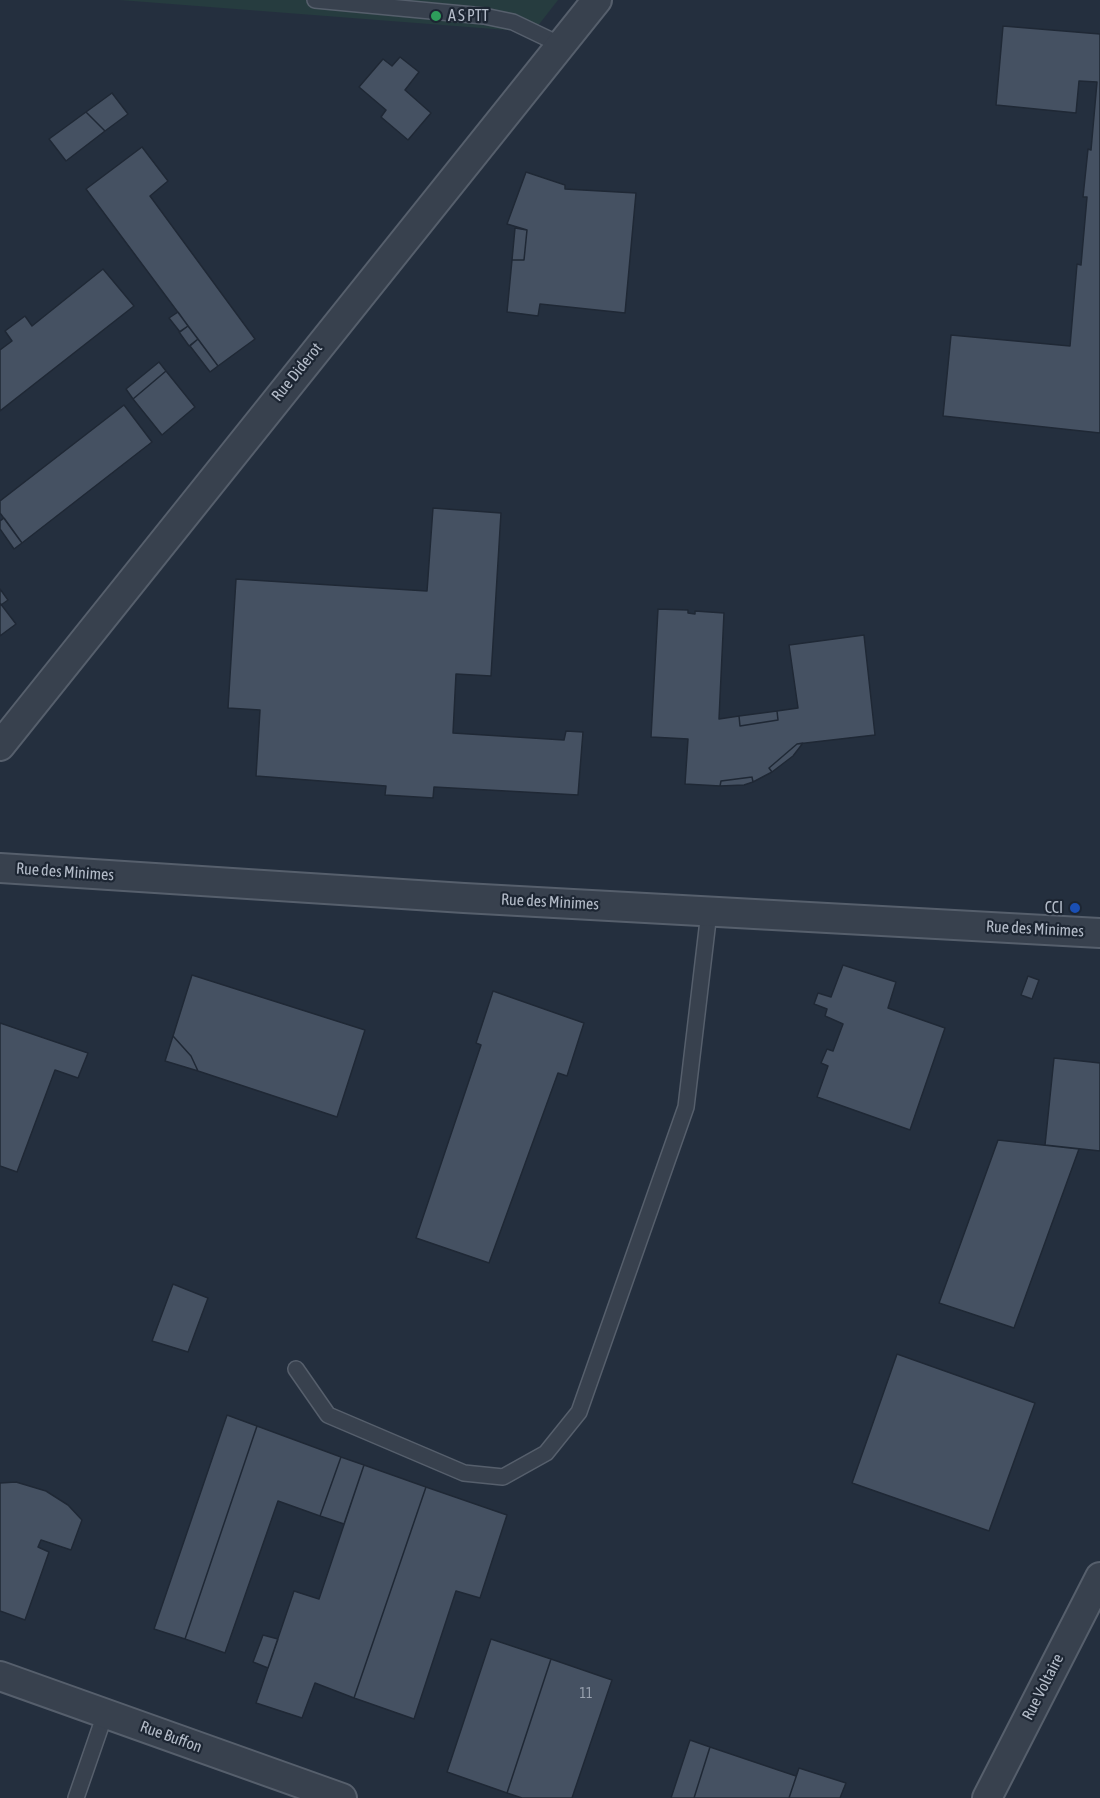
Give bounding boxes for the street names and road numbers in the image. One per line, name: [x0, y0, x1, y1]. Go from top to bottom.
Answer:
street label: Rue Diderot: [268, 339, 326, 405]
street label: Rue des Minimes: [15, 859, 115, 885]
street label: Rue des Minimes: [500, 890, 600, 914]
street label: Rue des Minimes: [985, 917, 1085, 941]
street label: Rue Voltaire: [1018, 1651, 1068, 1723]
street label: Rue Buffon: [137, 1717, 205, 1757]

